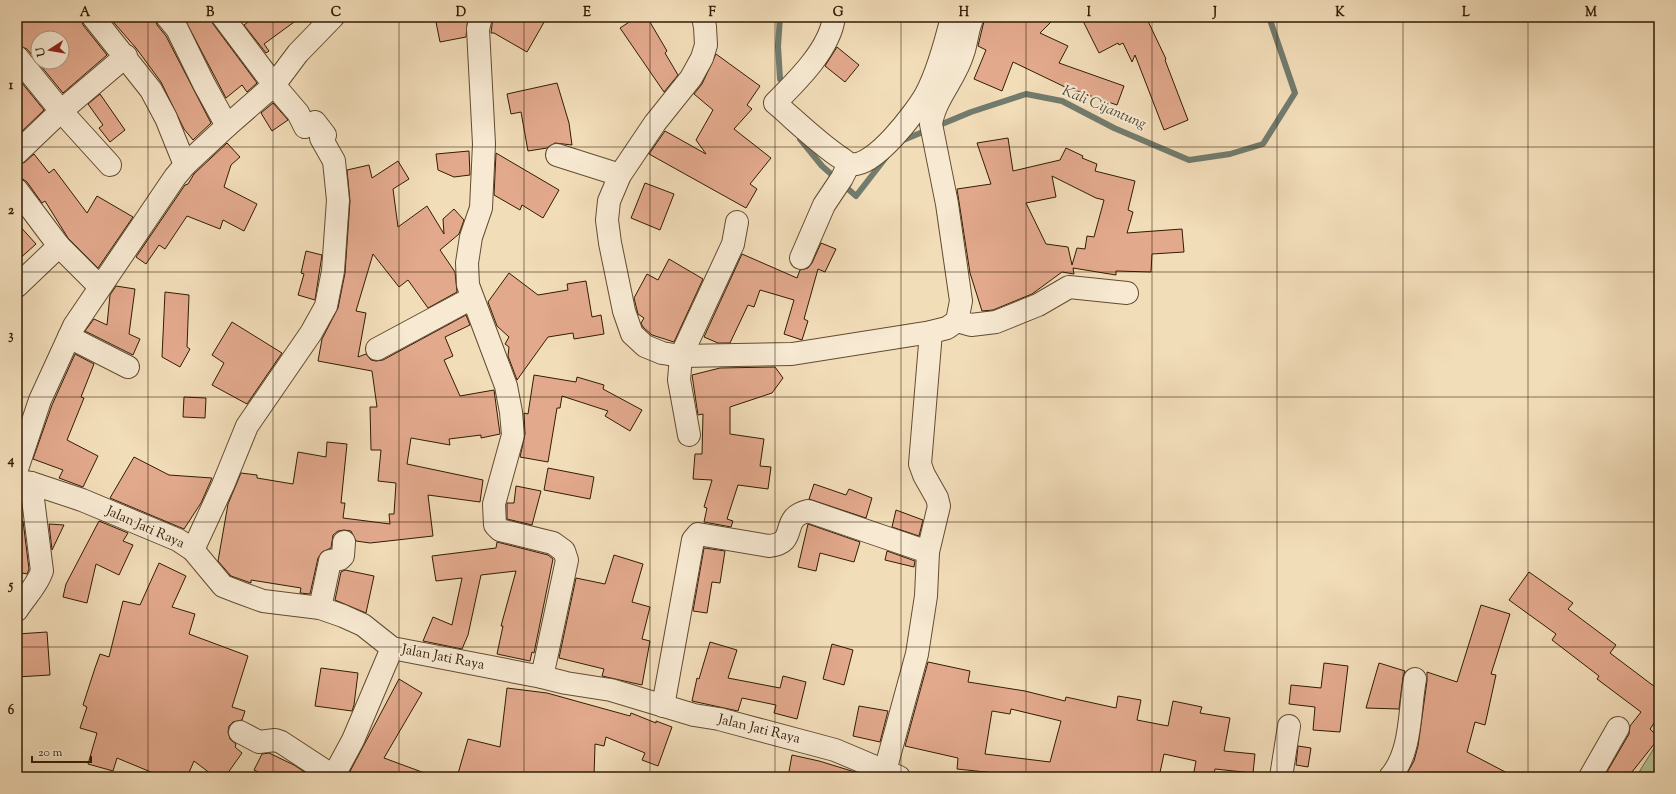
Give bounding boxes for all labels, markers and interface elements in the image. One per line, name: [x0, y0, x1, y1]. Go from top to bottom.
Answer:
text: A: [80, 4, 91, 22]
text: B: [206, 4, 215, 22]
text: C: [331, 4, 341, 22]
text: D: [456, 4, 466, 22]
text: E: [583, 4, 591, 22]
text: F: [708, 4, 716, 22]
text: G: [833, 4, 844, 22]
text: H: [959, 4, 970, 22]
text: I: [1087, 4, 1092, 22]
text: J: [1212, 4, 1217, 22]
text: K: [1335, 4, 1345, 22]
text: L: [1462, 4, 1470, 22]
text: M: [1585, 4, 1597, 22]
north arrow: [30, 30, 70, 70]
text: U: [32, 46, 50, 59]
text: 1: [9, 77, 14, 95]
water label: Kali Cijantung: [1058, 81, 1150, 135]
text: 2: [8, 202, 15, 220]
text: 3: [8, 327, 14, 345]
text: 4: [7, 452, 15, 470]
street label: Jalan Jati Raya: [102, 501, 188, 554]
text: 5: [8, 577, 14, 595]
street label: Jalan Jati Raya: [399, 640, 487, 676]
text: 6: [8, 702, 15, 720]
street label: Jalan Jati Raya: [715, 710, 803, 750]
scale bar: [32, 738, 91, 764]
text: 20 m: [38, 744, 63, 762]

